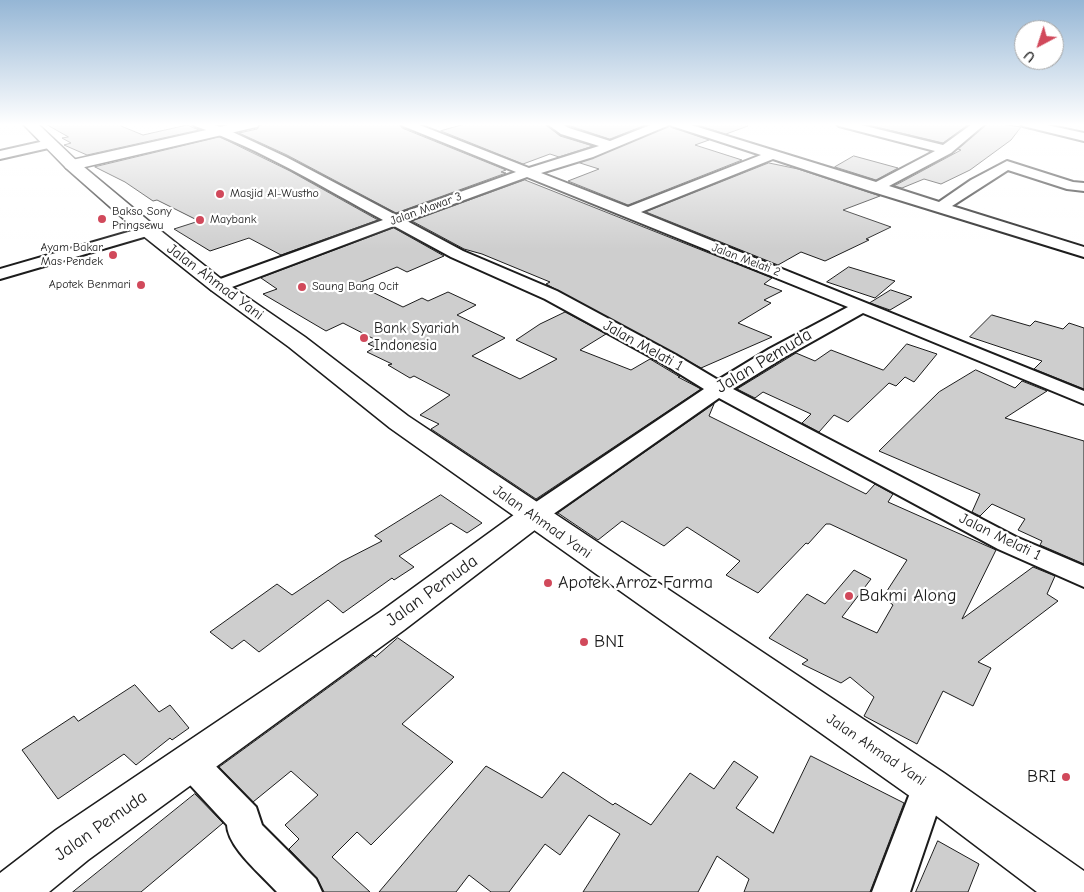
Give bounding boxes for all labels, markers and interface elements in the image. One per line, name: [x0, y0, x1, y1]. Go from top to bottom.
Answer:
north arrow: [1014, 20, 1064, 70]
text: U: [1021, 47, 1039, 66]
place label: Masjid Al-Wustho: [230, 187, 319, 201]
marker: Masjid Al-Wustho: [214, 188, 226, 200]
street label: Jalan Mawar 3: [388, 189, 464, 229]
place label: Bakso Sony Pringsewu: [112, 205, 172, 233]
marker: Bakso Sony Pringsewu: [96, 213, 108, 225]
place label: Maybank: [210, 213, 257, 227]
marker: Maybank: [194, 214, 206, 226]
street label: Jalan Ahmad Yani: [163, 240, 267, 324]
street label: Jalan Melati 2: [710, 240, 782, 280]
place label: Ayam Bakar Mas Pendek: [41, 241, 103, 269]
marker: Ayam Bakar Mas Pendek: [107, 249, 119, 261]
place label: Apotek Benmari: [49, 278, 131, 292]
marker: Apotek Benmari: [135, 279, 147, 291]
place label: Saung Bang Ocit: [312, 280, 398, 294]
marker: Saung Bang Ocit: [296, 281, 308, 293]
street label: Jalan Melati 1: [600, 317, 686, 375]
place label: Bank Syariah Indonesia: [374, 320, 459, 355]
street label: Jalan Pemuda: [712, 324, 816, 398]
marker: Bank Syariah Indonesia: [358, 332, 370, 344]
street label: Jalan Ahmad Yani: [489, 481, 595, 563]
street label: Jalan Melati 1: [956, 509, 1044, 565]
street label: Jalan Pemuda: [382, 551, 482, 631]
place label: Apotek Arroz Farma: [558, 572, 713, 594]
marker: Apotek Arroz Farma: [542, 577, 554, 589]
place label: Bakmi Along: [859, 585, 957, 607]
marker: Bakmi Along: [843, 590, 855, 602]
place label: BNI: [594, 631, 624, 653]
marker: BNI: [578, 636, 590, 648]
street label: Jalan Ahmad Yani: [823, 710, 929, 790]
place label: BRI: [1027, 766, 1056, 788]
marker: BRI: [1060, 771, 1072, 783]
street label: Jalan Pemuda: [51, 786, 151, 866]

